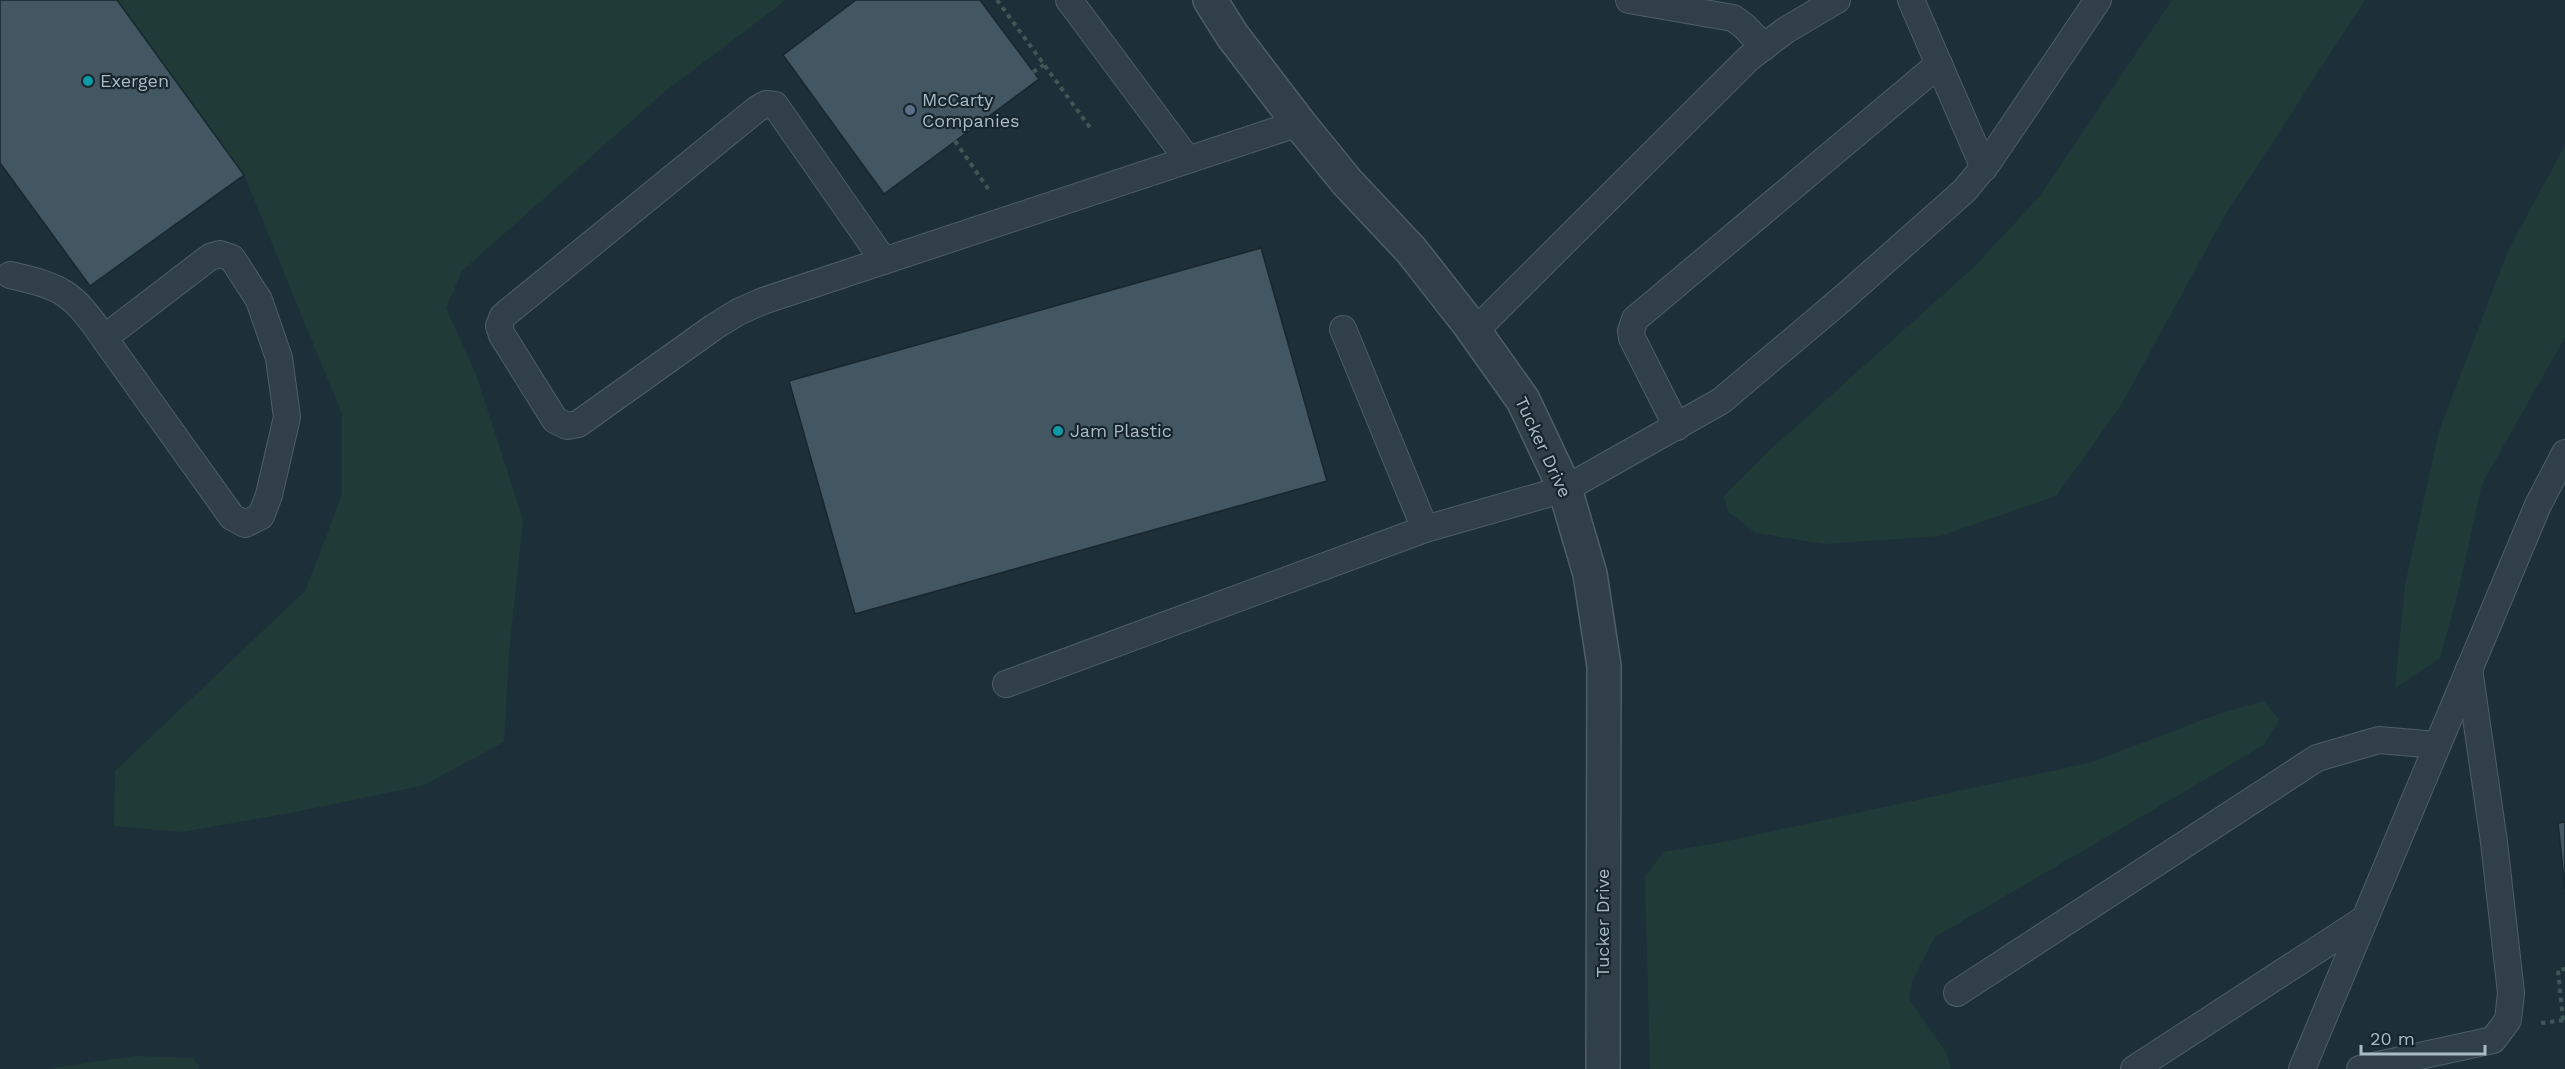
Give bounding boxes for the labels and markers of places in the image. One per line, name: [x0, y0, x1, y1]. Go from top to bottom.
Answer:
place label: Exergen: [100, 70, 169, 91]
marker: Exergen: [81, 74, 95, 88]
place label: McCarty Companies: [922, 89, 1020, 131]
marker: McCarty Companies: [903, 103, 917, 117]
place label: Jam Plastic: [1070, 420, 1172, 441]
marker: Jam Plastic: [1051, 424, 1065, 438]

